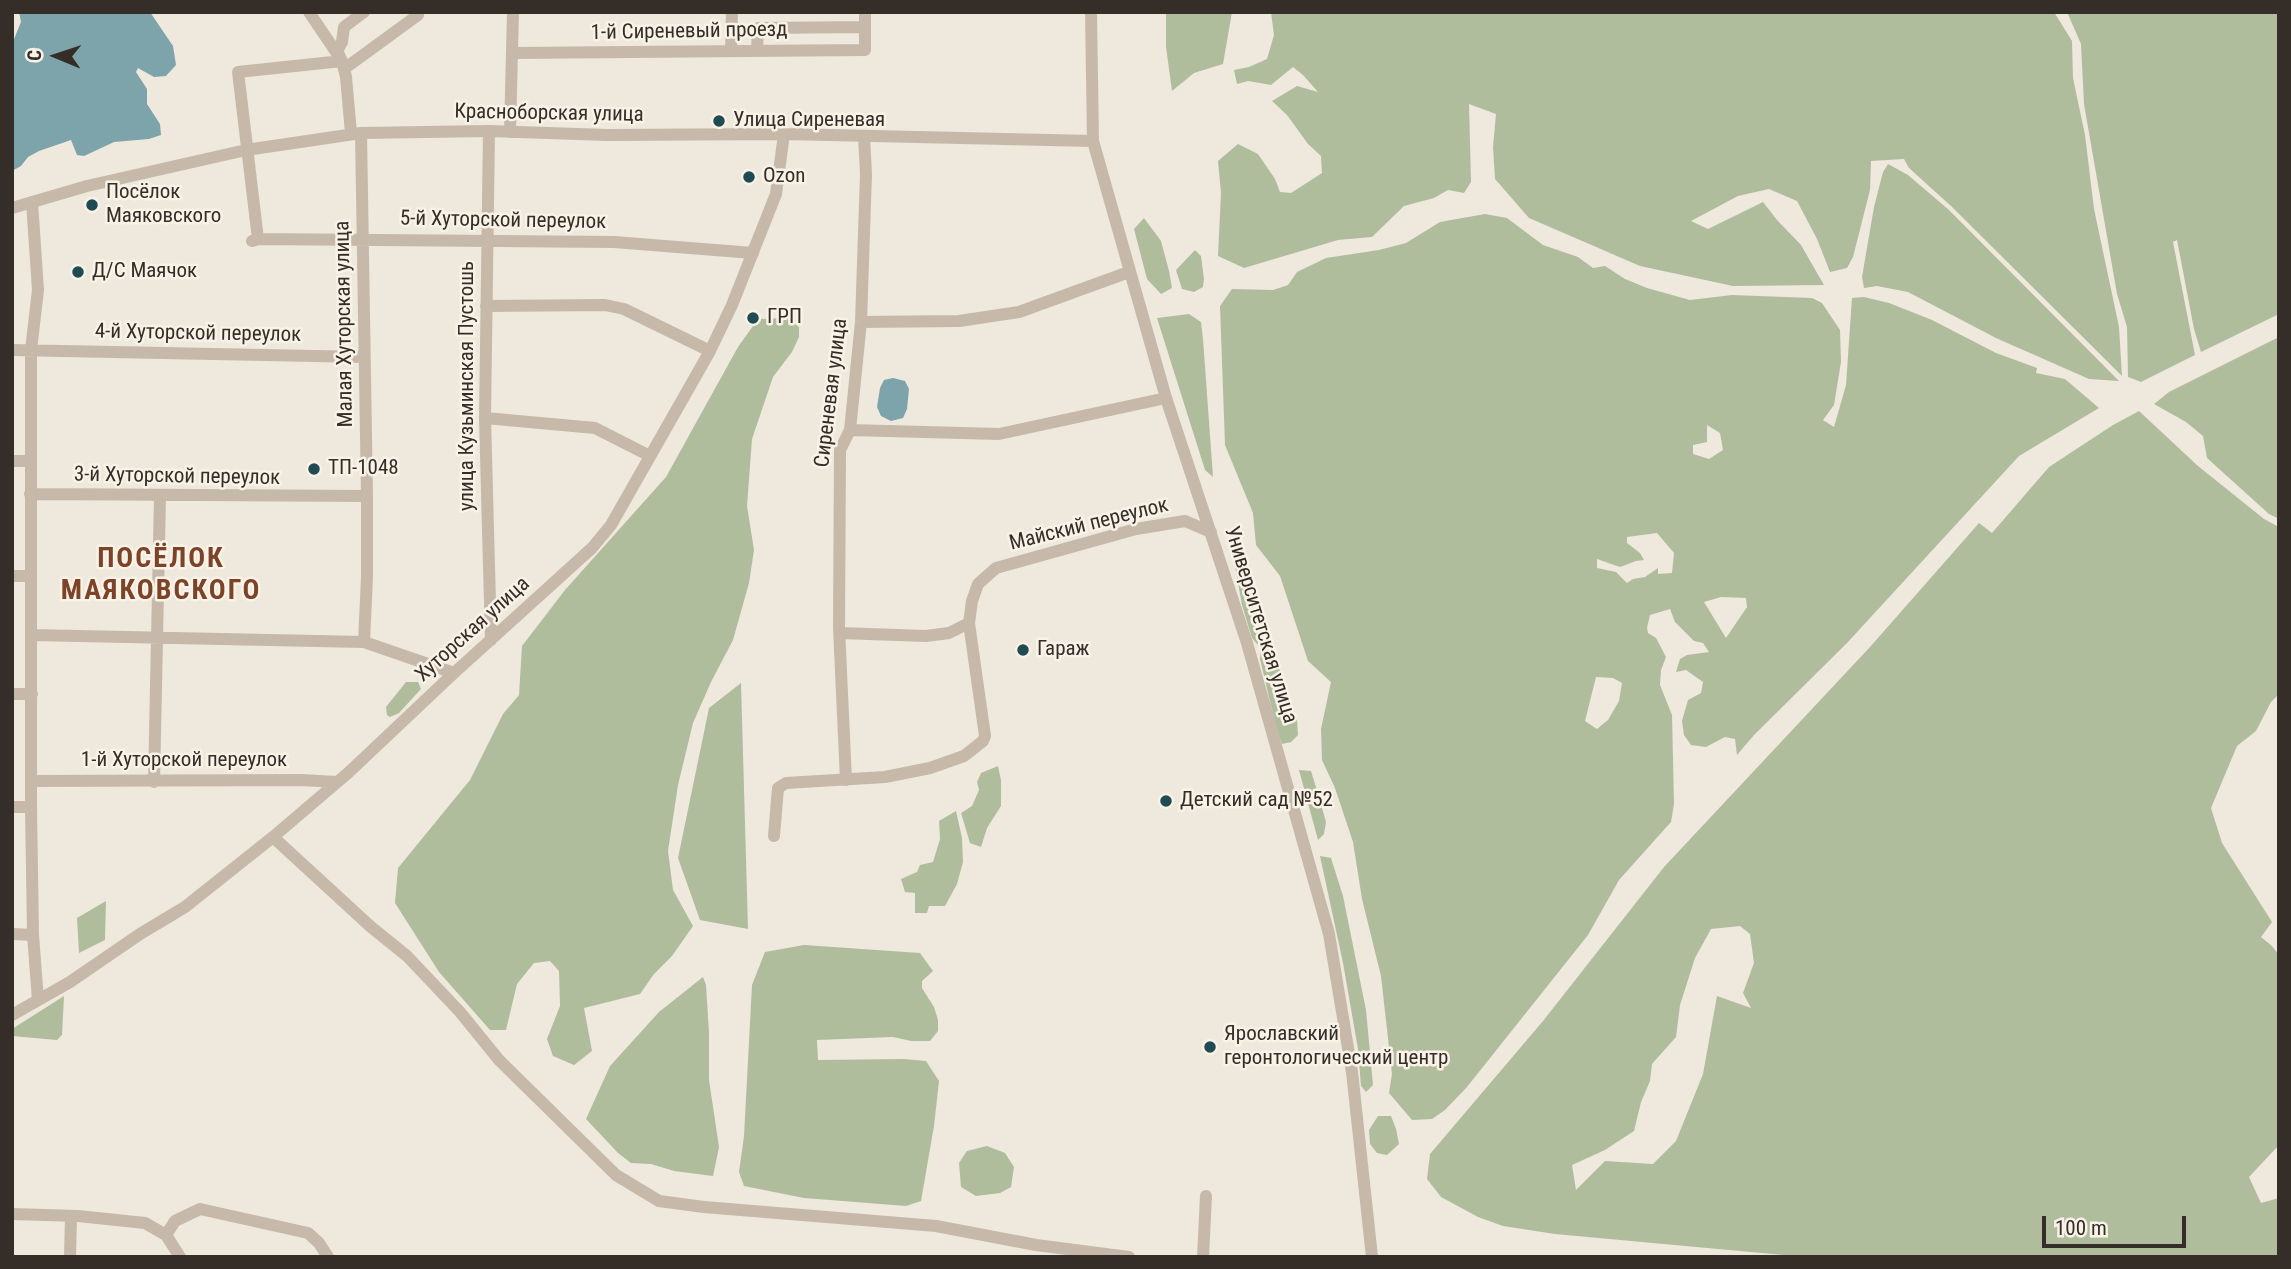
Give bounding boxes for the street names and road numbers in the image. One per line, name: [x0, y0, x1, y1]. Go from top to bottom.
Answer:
street label: 1-й Сиреневый проезд: [590, 18, 788, 46]
street label: Красноборская улица: [454, 100, 644, 128]
street label: 5-й Хуторской переулок: [400, 207, 606, 235]
street label: Малая Хуторская улица: [331, 220, 359, 428]
street label: улица Кузьминская Пустошь: [455, 261, 481, 511]
street label: Сиреневая улица: [810, 317, 854, 469]
street label: 4-й Хуторской переулок: [95, 320, 301, 348]
street label: 3-й Хуторской переулок: [74, 463, 280, 491]
street label: Майский переулок: [1007, 493, 1171, 557]
street label: Университетская улица: [1218, 524, 1302, 726]
street label: Хуторская улица: [411, 572, 535, 688]
street label: 1-й Хуторской переулок: [81, 748, 287, 774]

